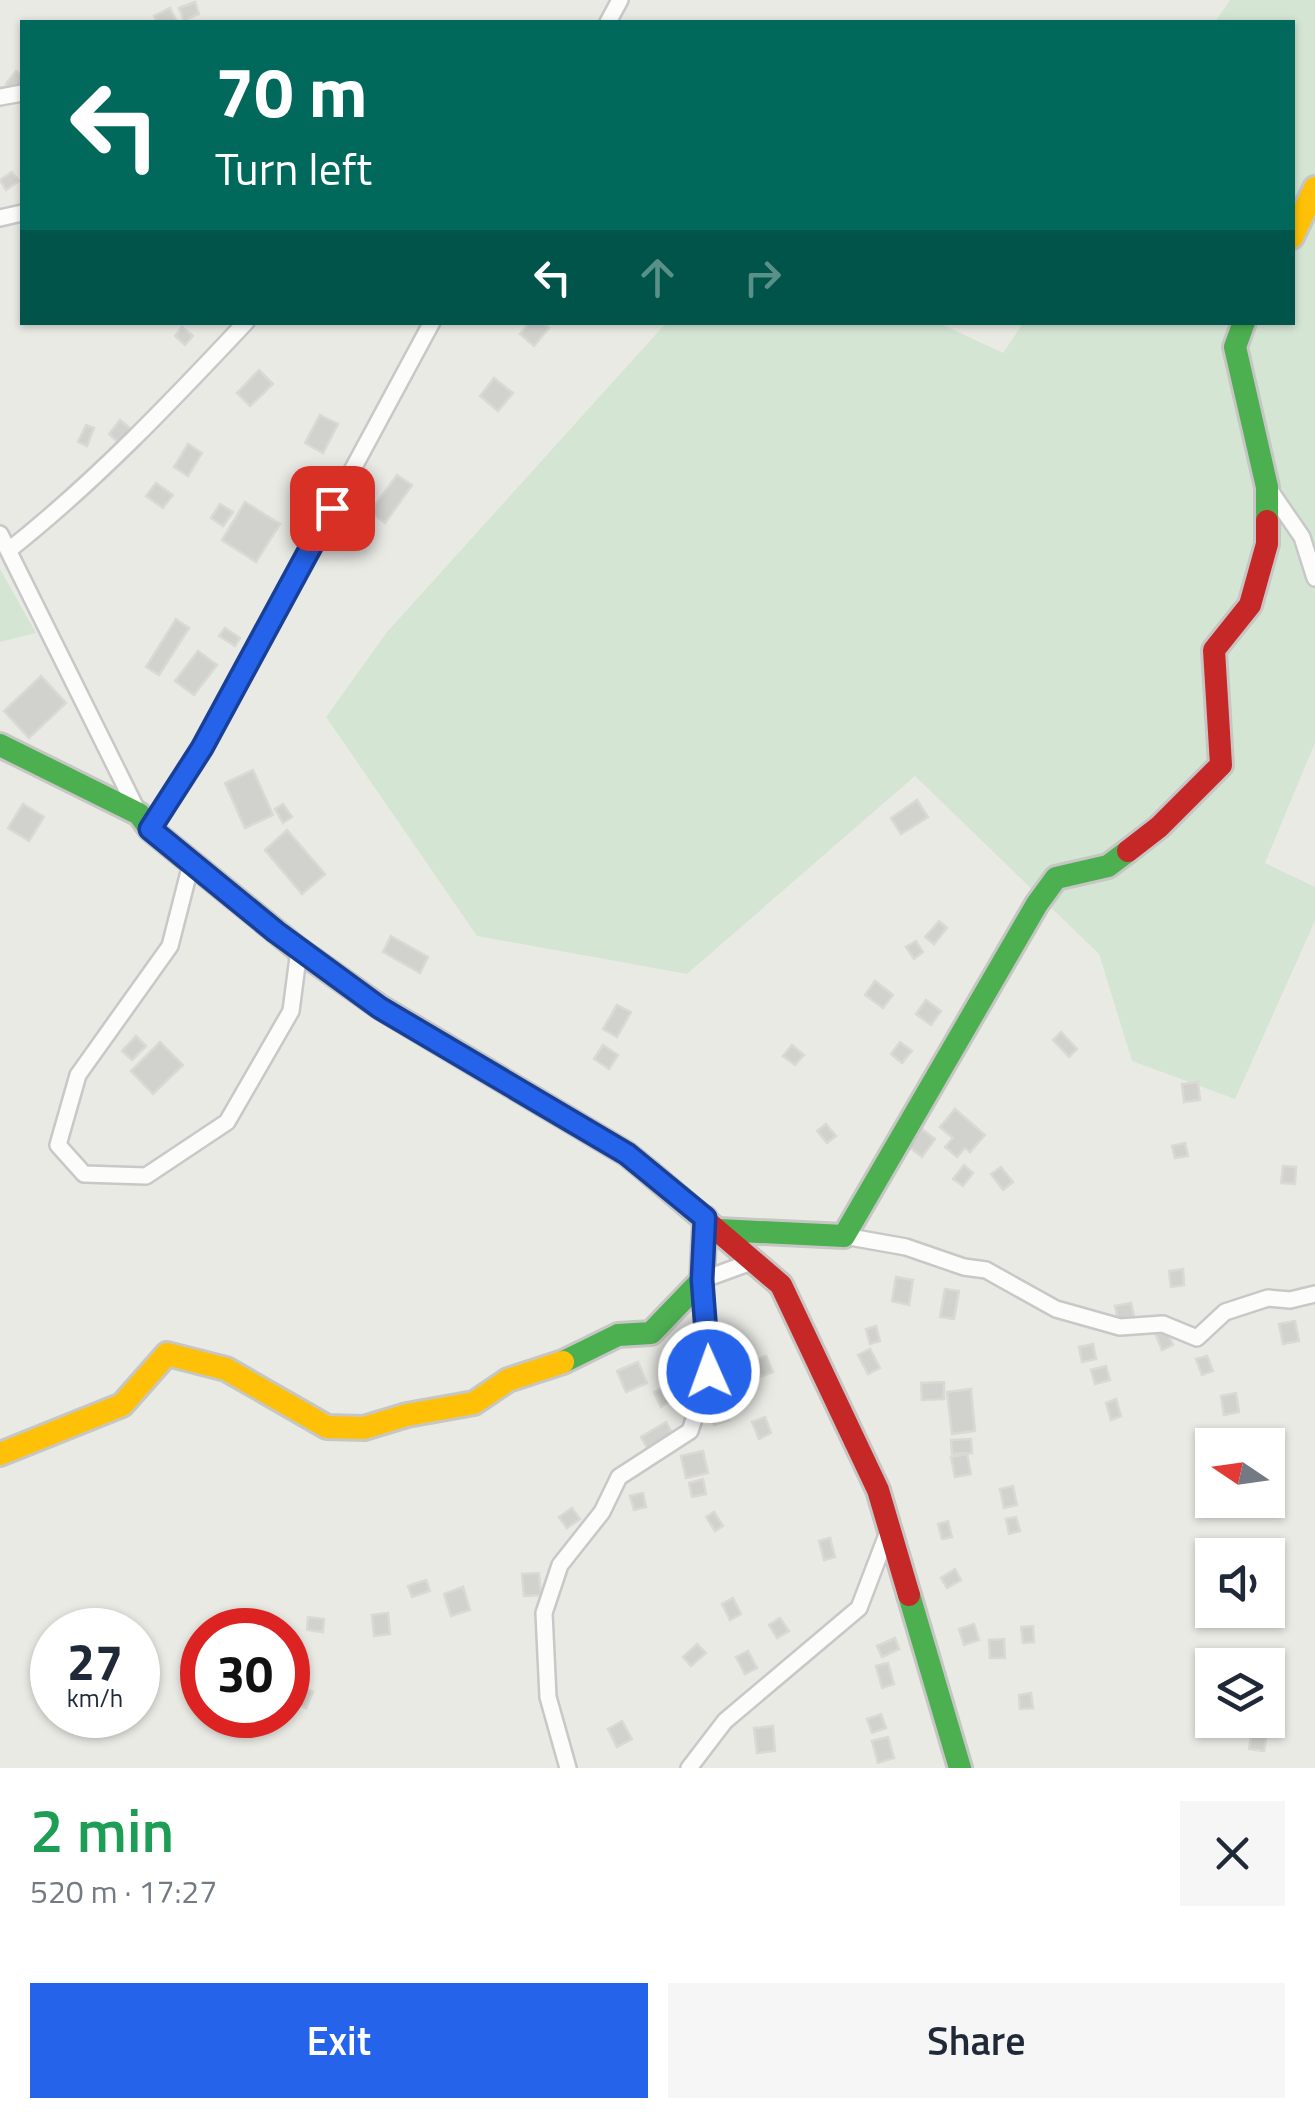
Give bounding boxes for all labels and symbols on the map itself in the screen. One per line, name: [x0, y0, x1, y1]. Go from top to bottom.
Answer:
pin: [290, 466, 375, 551]
position arrow: [657, 1320, 761, 1424]
north arrow: [1195, 1428, 1285, 1518]
speed limit sign: 30: [180, 1608, 310, 1738]

